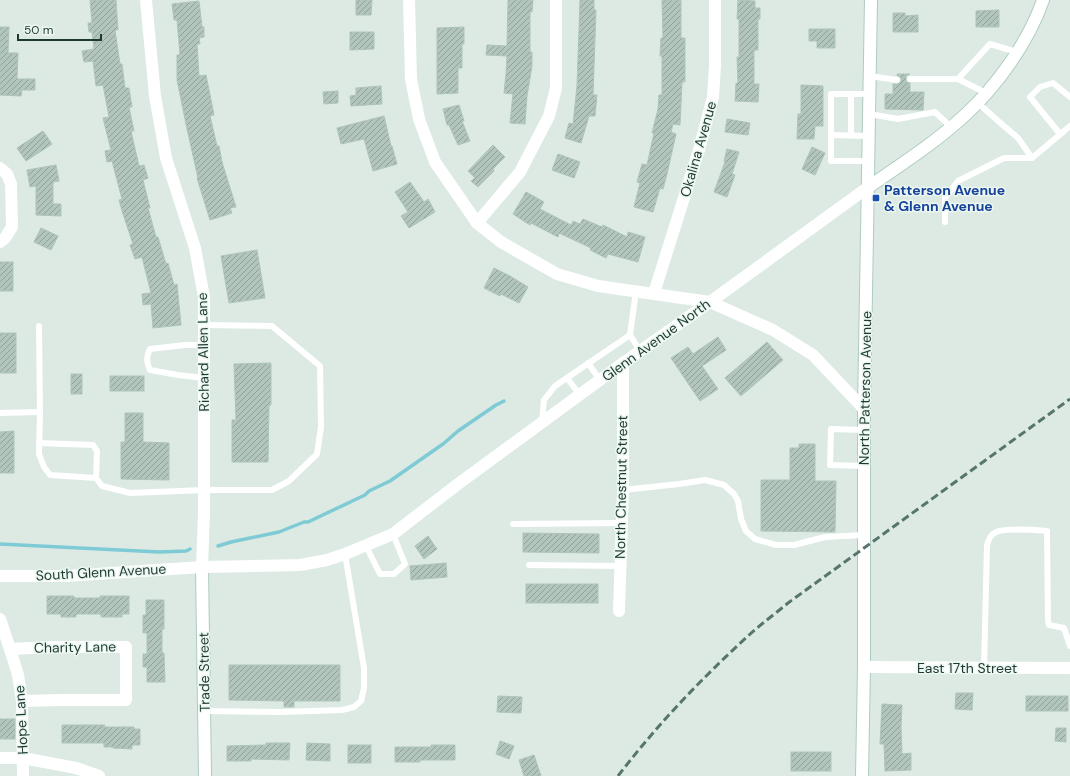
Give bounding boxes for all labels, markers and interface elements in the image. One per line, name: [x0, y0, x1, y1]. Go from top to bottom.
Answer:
scale bar: [18, 16, 101, 42]
text: 50 m: [24, 22, 53, 38]
street label: Okalina Avenue: [676, 99, 720, 199]
place label: Patterson Avenue & Glenn Avenue: [884, 181, 1005, 215]
marker: Patterson Avenue & Glenn Avenue: [871, 193, 881, 203]
street label: Richard Allen Lane: [193, 292, 213, 412]
street label: Glenn Avenue North: [598, 295, 714, 385]
street label: North Patterson Avenue: [855, 311, 875, 465]
street label: North Chestnut Street: [611, 415, 631, 559]
street label: South Glenn Avenue: [35, 560, 167, 584]
street label: Trade Street: [194, 632, 214, 712]
street label: Charity Lane: [34, 637, 116, 657]
street label: East 17th Street: [917, 659, 1017, 677]
street label: Hope Lane: [10, 685, 32, 755]

